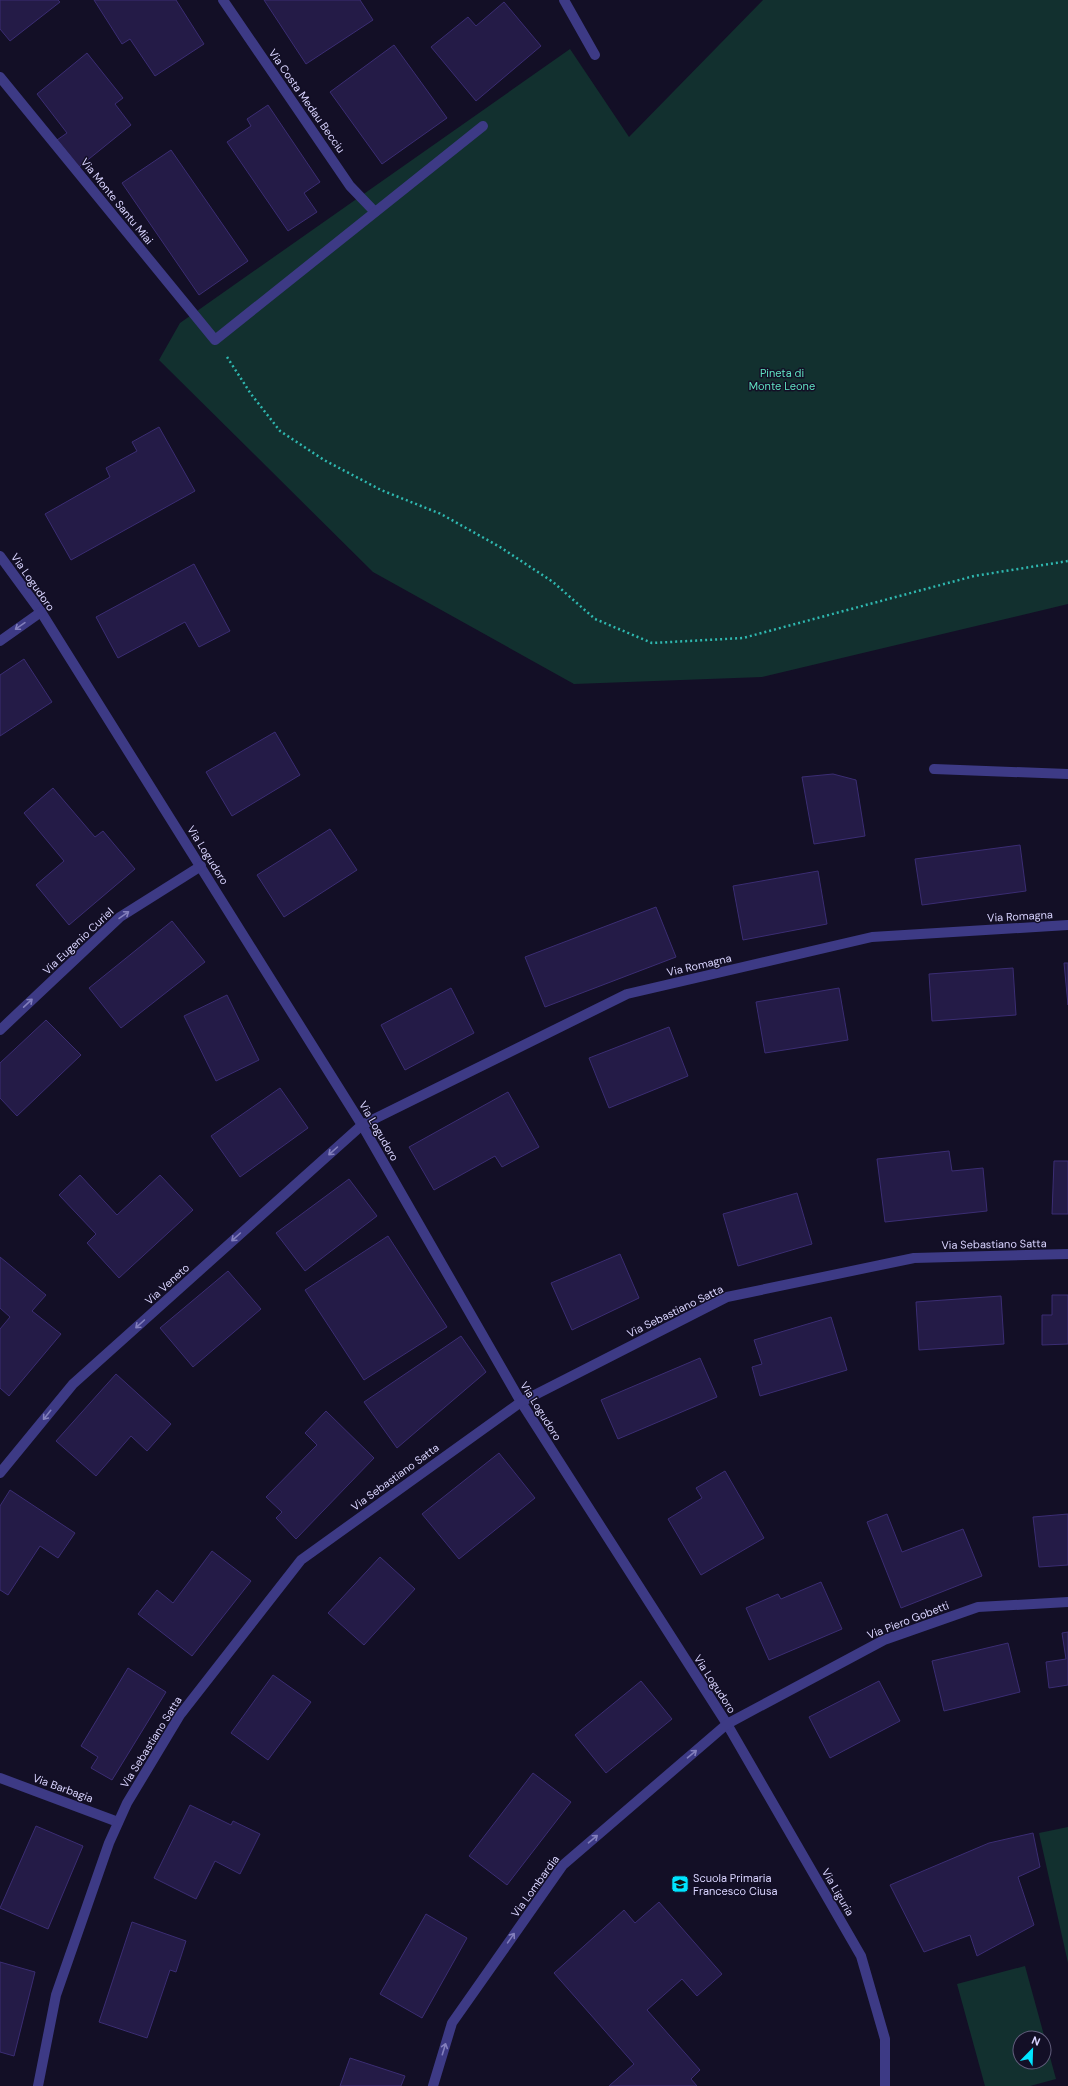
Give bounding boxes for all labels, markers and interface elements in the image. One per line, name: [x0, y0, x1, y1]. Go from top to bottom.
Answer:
street label: Via Costa Medau Becciu: [266, 46, 348, 156]
street label: Via Monte Santu Miai: [78, 155, 156, 247]
park label: Pineta di Monte Leone: [749, 366, 815, 393]
street label: Via Logudoro: [8, 551, 58, 613]
one-way arrow: [15, 622, 26, 630]
street label: Via Logudoro: [184, 823, 232, 887]
street label: Via Eugenio Curiel: [40, 905, 116, 977]
street label: Via Romagna: [987, 907, 1053, 925]
one-way arrow: [118, 911, 129, 919]
street label: Via Romagna: [665, 951, 733, 979]
one-way arrow: [23, 999, 33, 1008]
street label: Via Logudoro: [356, 1098, 402, 1164]
one-way arrow: [328, 1146, 338, 1155]
one-way arrow: [231, 1233, 242, 1242]
street label: Via Sebastiano Satta: [941, 1236, 1047, 1252]
street label: Via Veneto: [142, 1260, 192, 1308]
street label: Via Sebastiano Satta: [625, 1282, 725, 1340]
one-way arrow: [134, 1320, 145, 1329]
street label: Via Logudoro: [517, 1379, 565, 1443]
one-way arrow: [43, 1410, 52, 1421]
street label: Via Sebastiano Satta: [348, 1440, 442, 1514]
street label: Via Piero Gobetti: [865, 1598, 951, 1642]
street label: Via Logudoro: [691, 1652, 739, 1716]
street label: Via Sebastiano Satta: [117, 1694, 185, 1790]
one-way arrow: [686, 1750, 697, 1759]
street label: Via Barbagia: [31, 1771, 95, 1805]
one-way arrow: [588, 1834, 598, 1843]
street label: Via Lombardia: [508, 1852, 562, 1920]
street label: Via Liguria: [819, 1866, 857, 1918]
place label: Scuola Primaria Francesco Ciusa: [693, 1871, 777, 1898]
school or university icon: Scuola Primaria Francesco Ciusa: [670, 1874, 690, 1894]
one-way arrow: [507, 1933, 515, 1944]
north arrow: [1012, 2030, 1052, 2070]
text: N: [1029, 2033, 1042, 2049]
one-way arrow: [441, 2042, 448, 2055]

